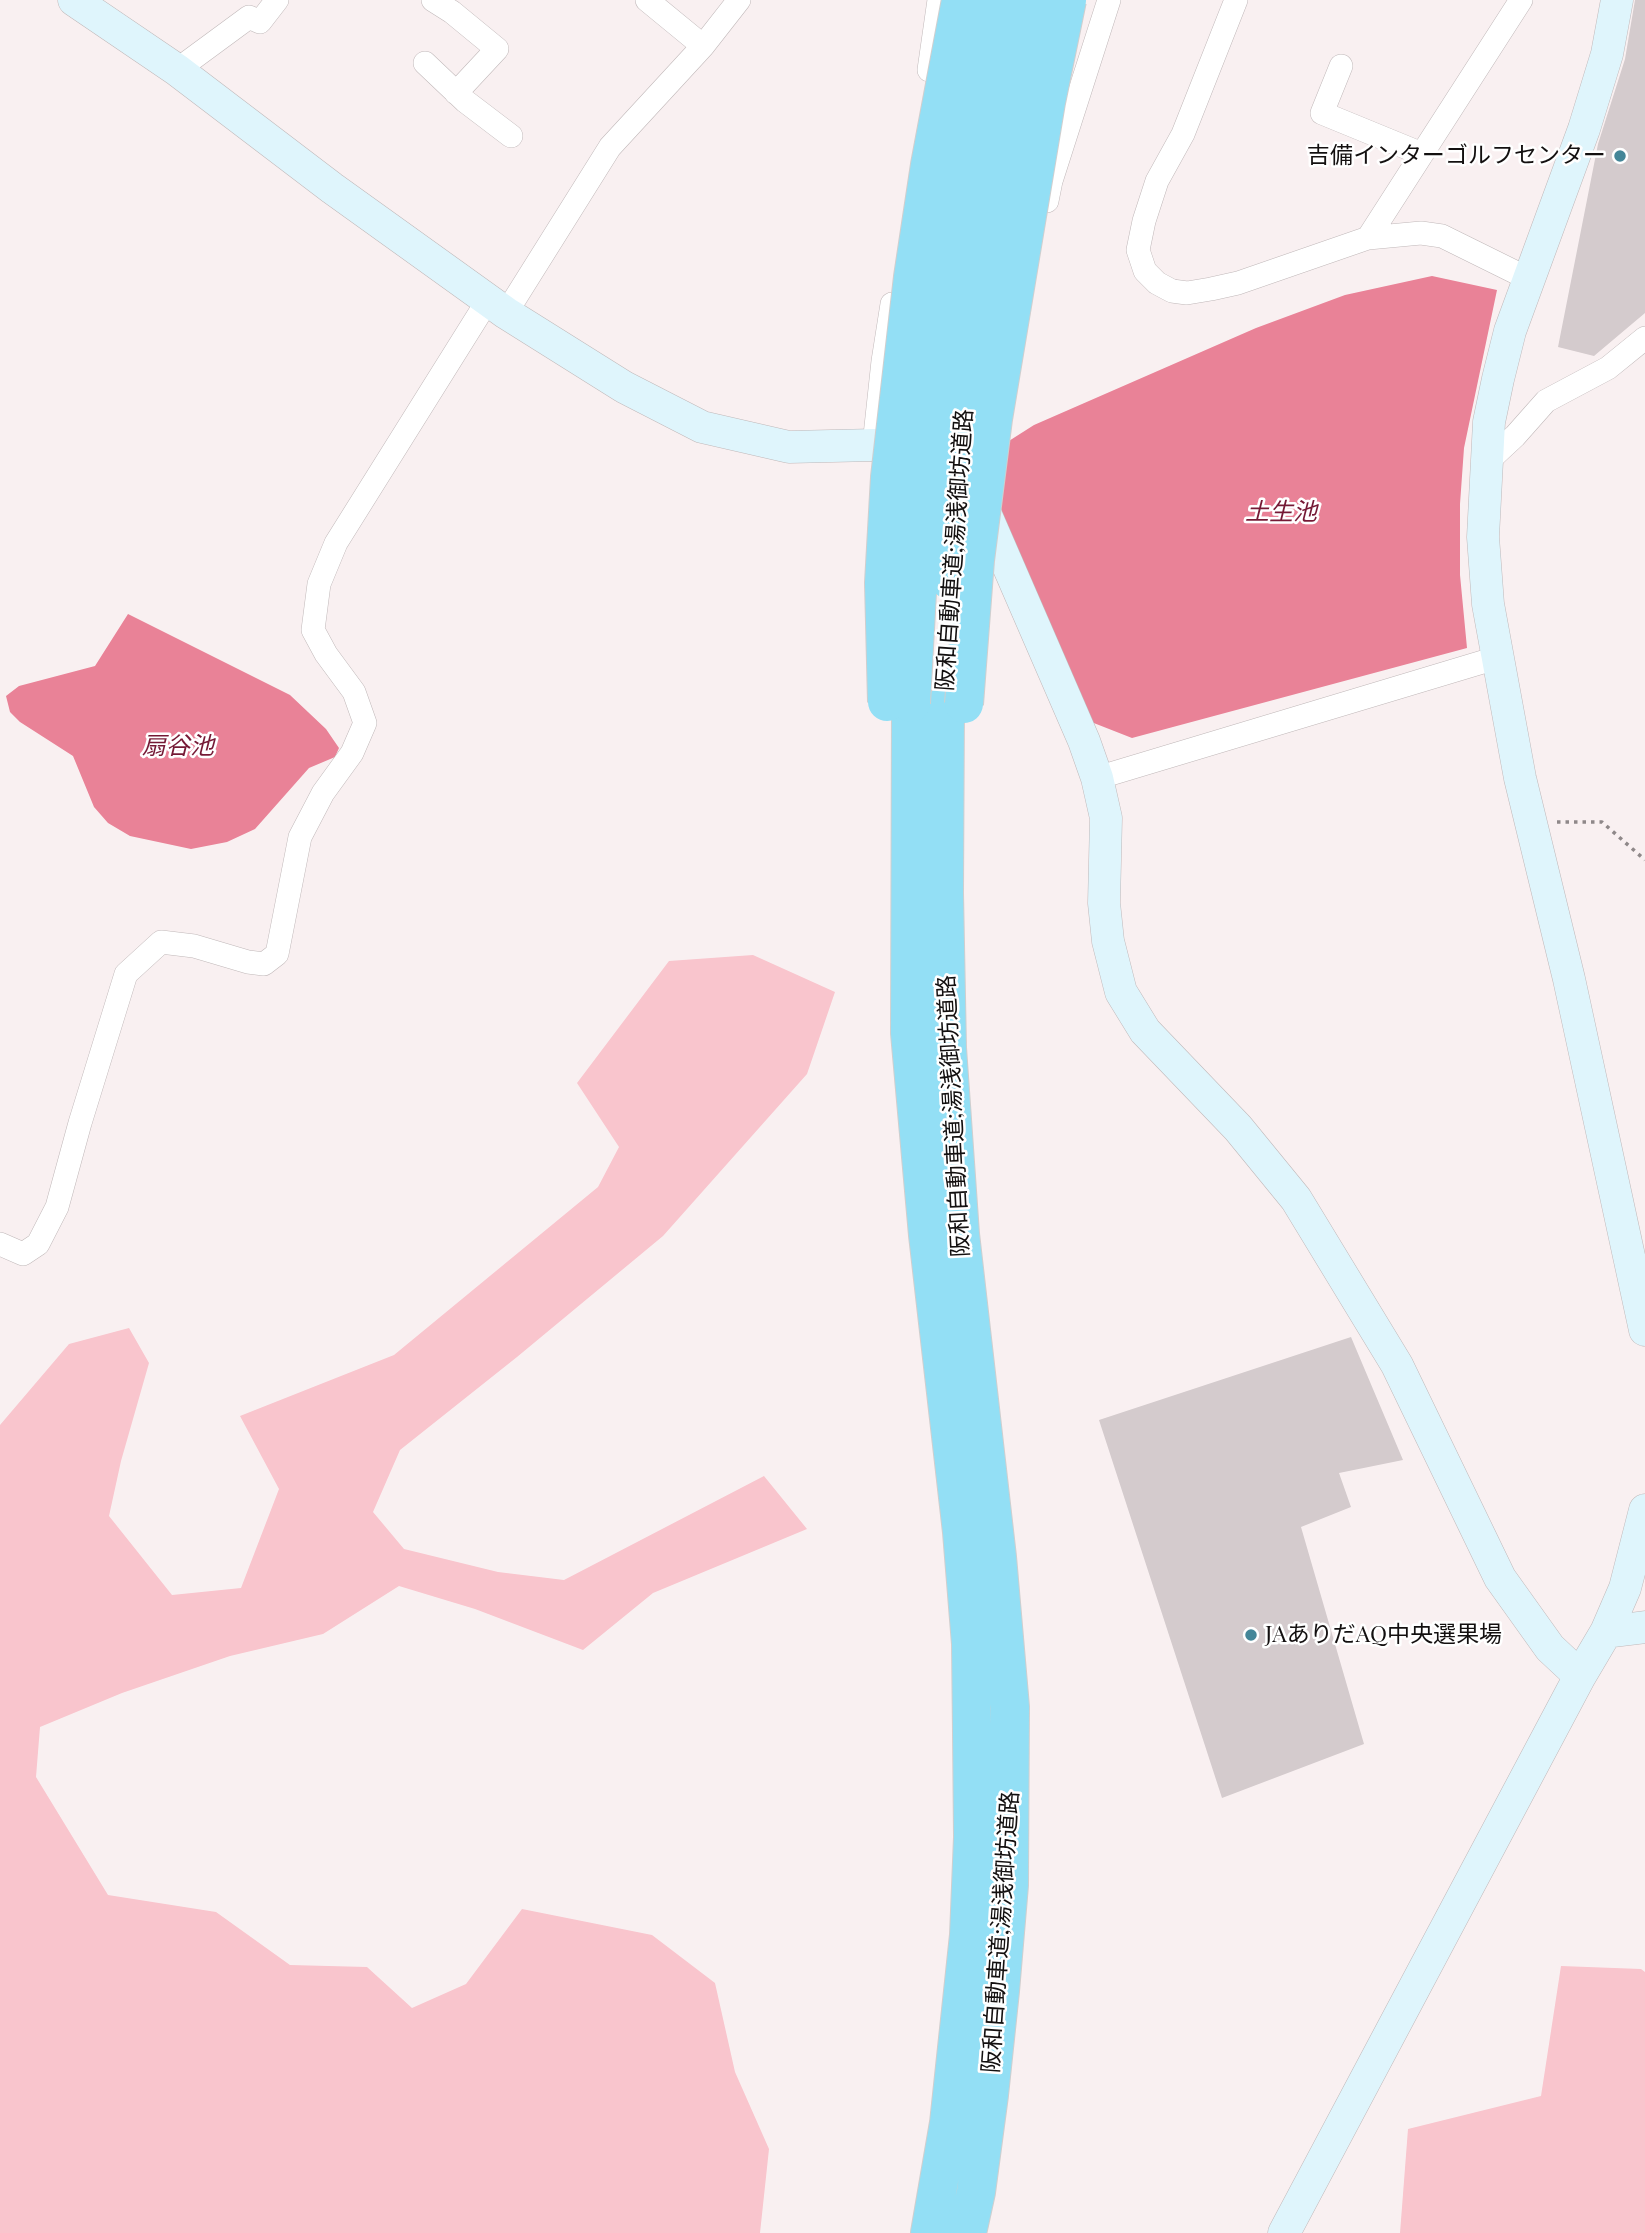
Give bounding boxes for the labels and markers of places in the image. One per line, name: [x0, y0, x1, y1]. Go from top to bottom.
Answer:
place label: 吉備インターゴルフセンター: [1307, 142, 1606, 170]
marker: 吉備インターゴルフセンター: [1612, 148, 1628, 164]
place label: JAありだAQ中央選果場: [1265, 1621, 1502, 1649]
marker: JAありだAQ中央選果場: [1243, 1627, 1259, 1643]

